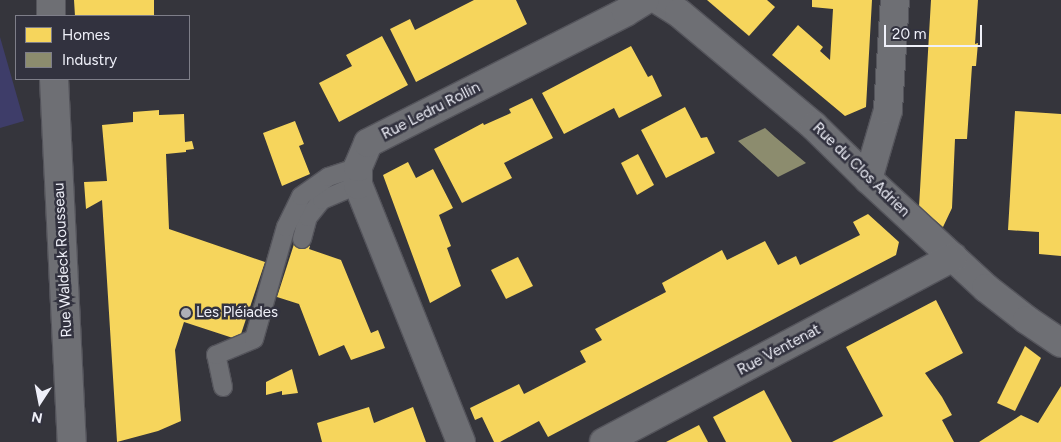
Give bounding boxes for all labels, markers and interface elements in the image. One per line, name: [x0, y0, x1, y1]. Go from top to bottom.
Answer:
legend: [15, 15, 190, 80]
scale bar: [886, 15, 984, 47]
text: 20 m: [892, 25, 926, 43]
text: Homes: [62, 26, 110, 44]
text: Industry: [62, 51, 117, 69]
street label: Rue Ledru Rollin: [379, 78, 483, 144]
street label: Rue du Clos Adrien: [809, 119, 913, 221]
street label: Rue Waldeck Rousseau: [50, 182, 76, 338]
place label: Les Pléiades: [196, 304, 278, 322]
marker: Les Pléiades: [180, 307, 192, 319]
street label: Rue Ventenat: [734, 321, 824, 379]
north arrow: [15, 377, 65, 427]
text: N: [30, 408, 44, 427]

